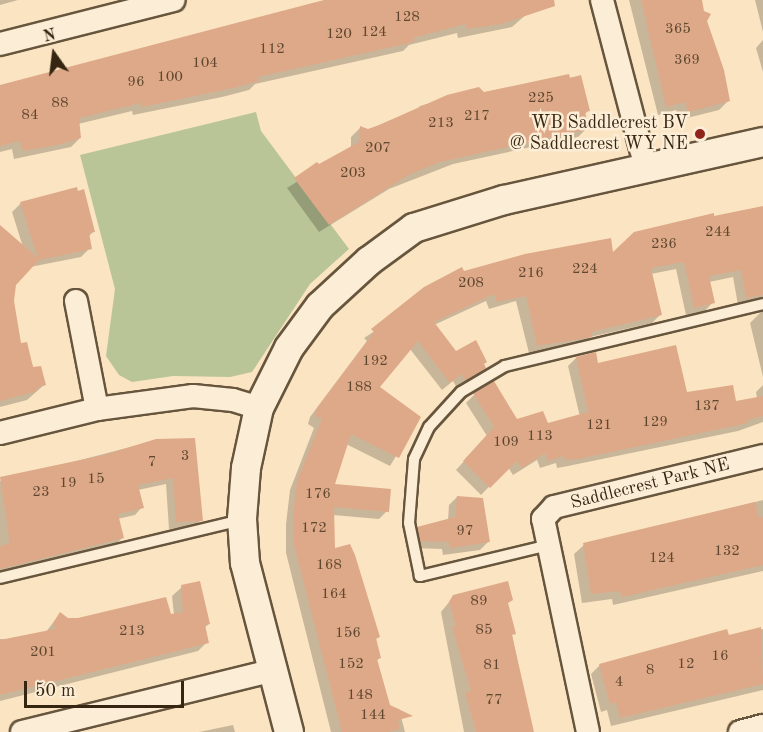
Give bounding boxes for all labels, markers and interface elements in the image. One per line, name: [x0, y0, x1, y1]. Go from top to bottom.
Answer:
house number: 128: [394, 9, 420, 27]
house number: 365: [665, 21, 691, 39]
north arrow: [24, 24, 84, 84]
house number: 124: [361, 24, 387, 42]
house number: 120: [326, 26, 352, 44]
text: N: [42, 27, 58, 46]
house number: 112: [259, 41, 285, 59]
house number: 369: [674, 52, 700, 70]
house number: 104: [192, 55, 218, 73]
house number: 100: [157, 69, 183, 87]
house number: 96: [127, 74, 145, 92]
house number: 225: [528, 90, 554, 108]
house number: 88: [51, 95, 69, 113]
house number: 84: [21, 107, 39, 125]
house number: 217: [464, 108, 490, 126]
place label: WB Saddlecrest BV @ Saddlecrest WY NE: [510, 113, 688, 156]
house number: 213: [428, 115, 454, 133]
marker: WB Saddlecrest BV @ Saddlecrest WY NE: [693, 127, 707, 141]
house number: 207: [365, 140, 391, 158]
house number: 203: [340, 165, 366, 183]
house number: 244: [705, 224, 731, 242]
house number: 236: [651, 236, 677, 254]
house number: 224: [572, 261, 598, 279]
house number: 216: [518, 265, 544, 283]
house number: 208: [458, 275, 484, 293]
house number: 192: [362, 353, 388, 371]
house number: 188: [346, 379, 372, 397]
house number: 137: [694, 398, 720, 416]
house number: 129: [642, 414, 668, 432]
house number: 121: [586, 417, 612, 435]
house number: 113: [527, 428, 553, 446]
house number: 109: [493, 434, 519, 452]
house number: 3: [181, 448, 189, 466]
house number: 7: [148, 454, 156, 472]
street label: Saddlecrest Park NE: [568, 454, 732, 514]
house number: 15: [87, 471, 105, 489]
house number: 19: [59, 475, 77, 493]
house number: 23: [32, 484, 50, 502]
house number: 176: [305, 486, 331, 504]
house number: 172: [301, 520, 327, 538]
house number: 97: [456, 523, 474, 541]
house number: 132: [714, 543, 740, 561]
house number: 124: [649, 550, 675, 568]
house number: 168: [316, 557, 342, 575]
house number: 164: [321, 586, 347, 604]
house number: 89: [470, 593, 488, 611]
house number: 85: [475, 622, 493, 640]
house number: 213: [119, 623, 145, 641]
house number: 156: [335, 625, 361, 643]
house number: 201: [30, 644, 56, 662]
house number: 16: [711, 648, 729, 666]
house number: 152: [338, 656, 364, 674]
house number: 12: [677, 656, 695, 674]
house number: 81: [483, 657, 501, 675]
house number: 8: [646, 662, 654, 680]
scale bar: [27, 669, 188, 707]
house number: 4: [615, 674, 623, 692]
text: 50 m: [35, 682, 75, 700]
house number: 148: [347, 687, 373, 705]
house number: 77: [485, 692, 503, 710]
house number: 144: [360, 707, 386, 725]

